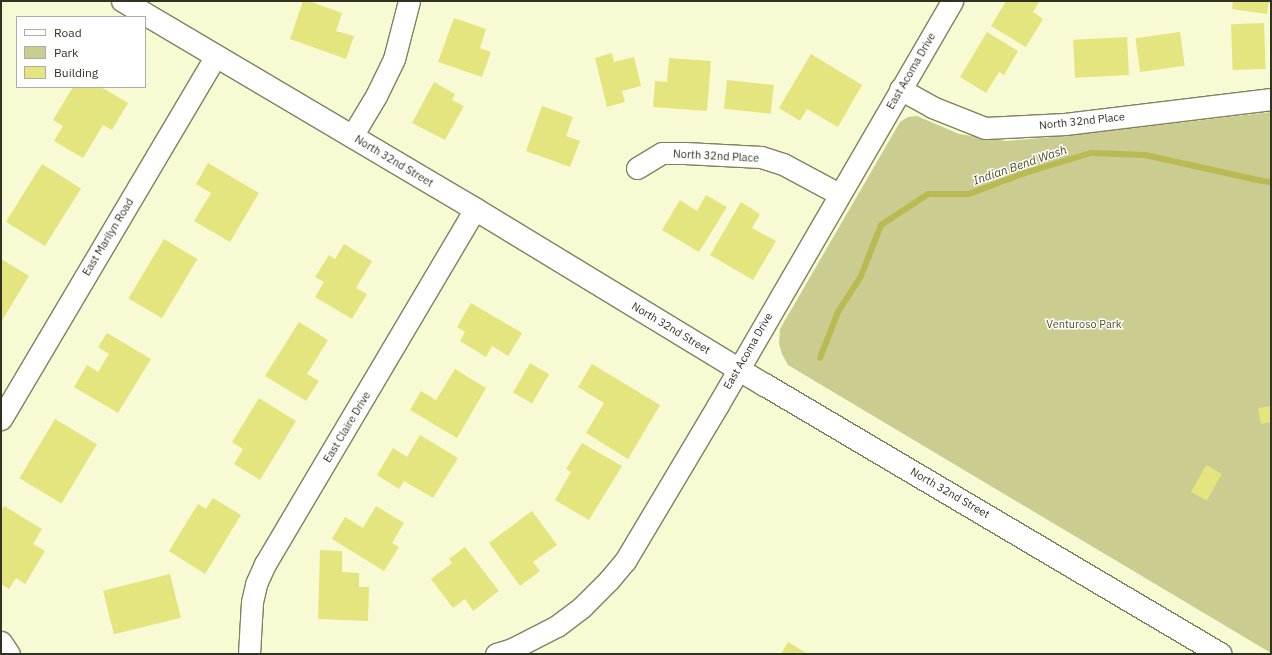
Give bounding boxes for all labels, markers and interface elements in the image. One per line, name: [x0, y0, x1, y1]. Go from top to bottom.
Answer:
legend: [16, 16, 146, 88]
text: Road: [54, 25, 82, 40]
street label: East Acoma Drive: [884, 30, 938, 112]
text: Park: [54, 45, 78, 60]
text: Building: [54, 65, 98, 80]
street label: North 32nd Place: [1038, 110, 1126, 132]
street label: North 32nd Street: [352, 132, 436, 190]
water label: Indian Bend Wash: [971, 142, 1069, 188]
street label: North 32nd Place: [673, 147, 759, 165]
street label: East Marilyn Road: [80, 196, 136, 278]
street label: North 32nd Street: [629, 299, 713, 357]
street label: East Acoma Drive: [721, 310, 775, 392]
park label: Venturoso Park: [1046, 317, 1122, 331]
street label: East Claire Drive: [321, 389, 373, 465]
street label: North 32nd Street: [908, 465, 992, 521]

